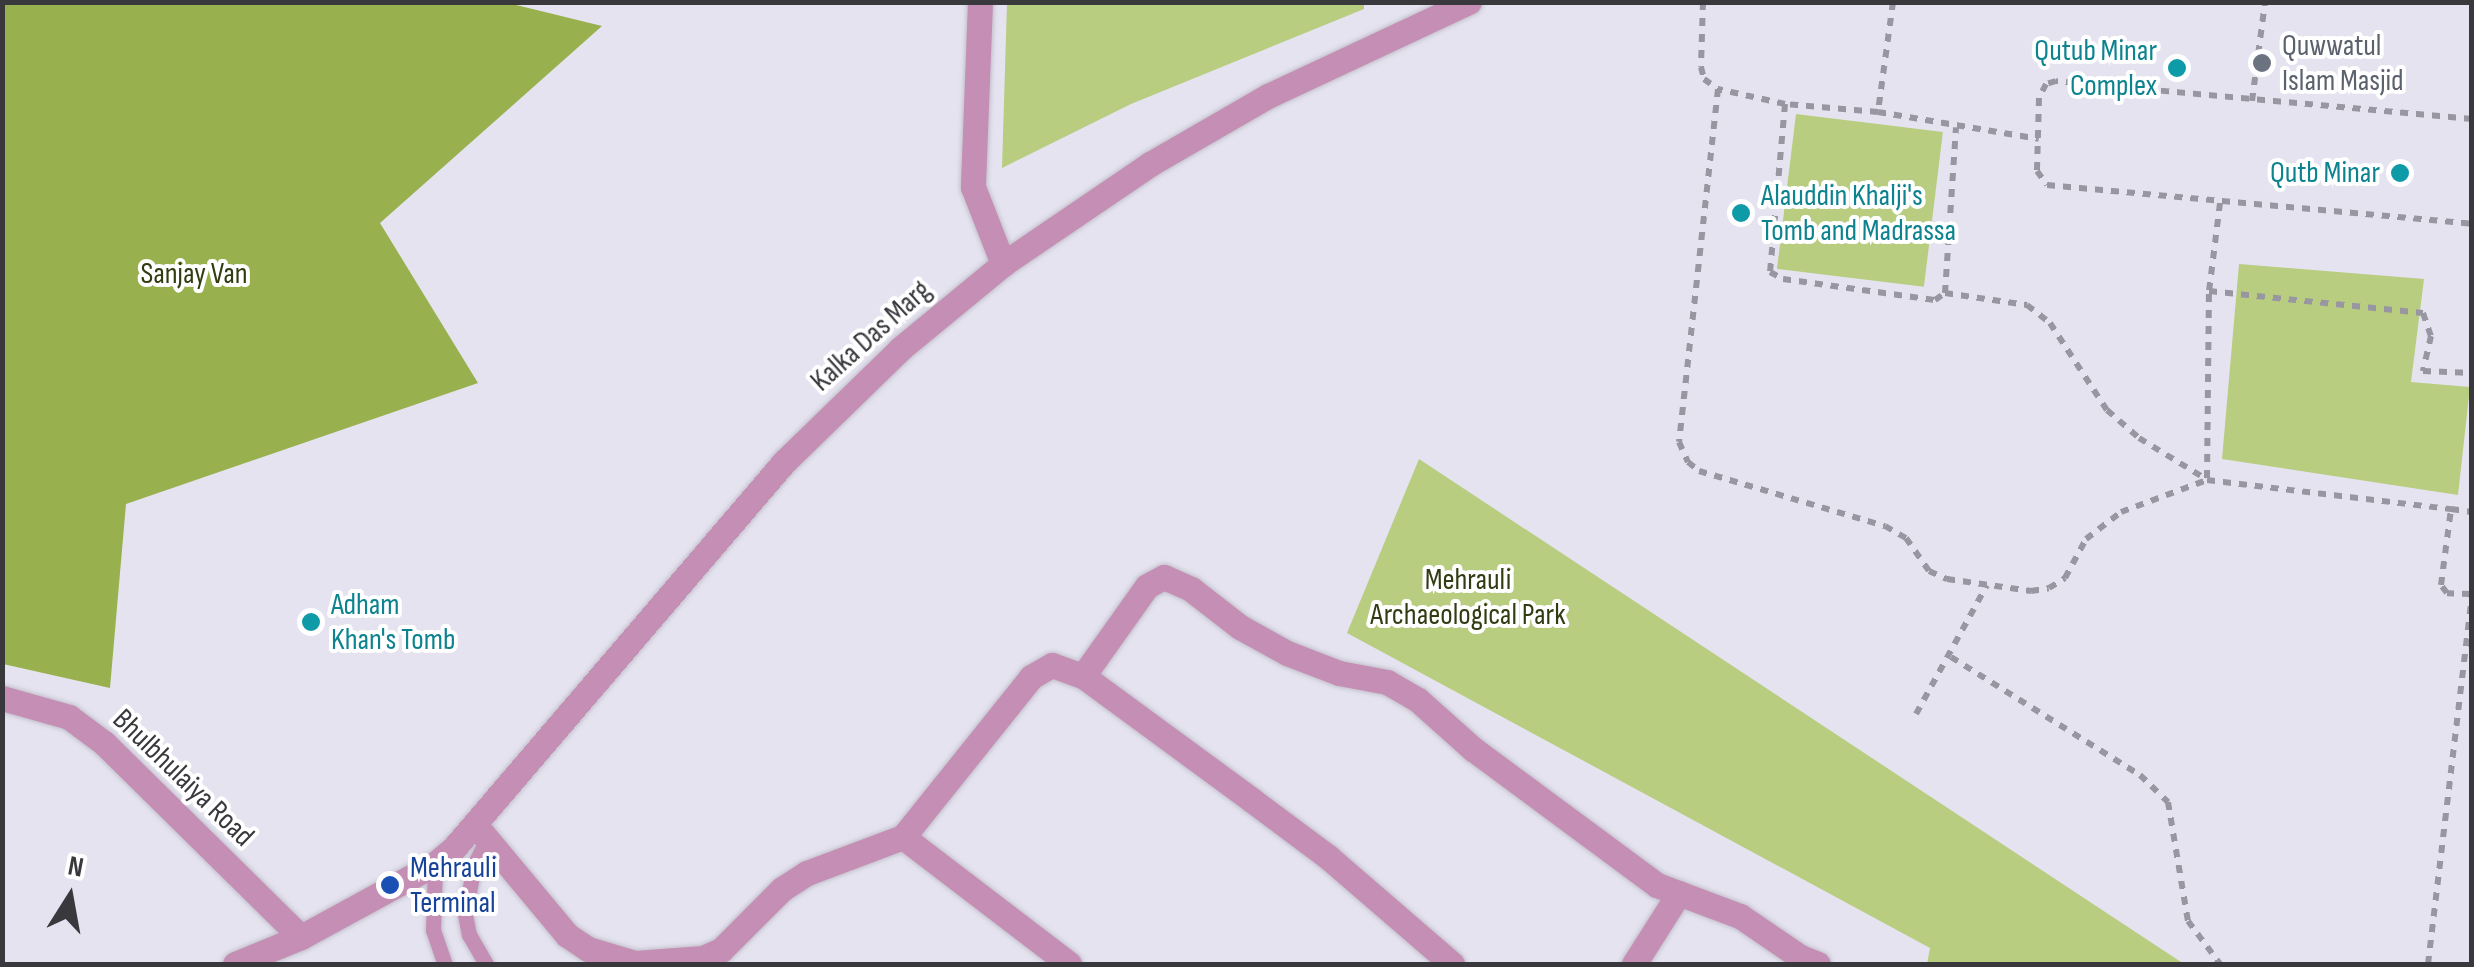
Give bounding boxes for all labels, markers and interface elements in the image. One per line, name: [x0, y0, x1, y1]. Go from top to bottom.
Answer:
place label: Quwwatul Islam Masjid: [2282, 28, 2404, 98]
place label: Qutub Minar Complex: [2034, 33, 2157, 104]
marker: Quwwatul Islam Masjid: [2251, 52, 2273, 74]
marker: Qutub Minar Complex: [2166, 57, 2188, 79]
place label: Qutb Minar: [2270, 155, 2380, 191]
marker: Qutb Minar: [2389, 162, 2411, 184]
place label: Alauddin Khalji's Tomb and Madrassa: [1761, 178, 1956, 248]
marker: Alauddin Khalji's Tomb and Madrassa: [1730, 202, 1752, 224]
park label: Sanjay Van: [140, 256, 248, 292]
street label: Kalka Das Marg: [804, 273, 938, 399]
park label: Mehrauli Archaeological Park: [1370, 562, 1566, 632]
place label: Adham Khan's Tomb: [331, 587, 455, 658]
marker: Adham Khan's Tomb: [300, 611, 322, 633]
street label: Bhulbhulaiya Road: [105, 702, 261, 854]
north arrow: [20, 847, 120, 947]
text: N: [65, 849, 86, 885]
place label: Mehrauli Terminal: [410, 850, 497, 920]
marker: Mehrauli Terminal: [379, 874, 401, 896]

